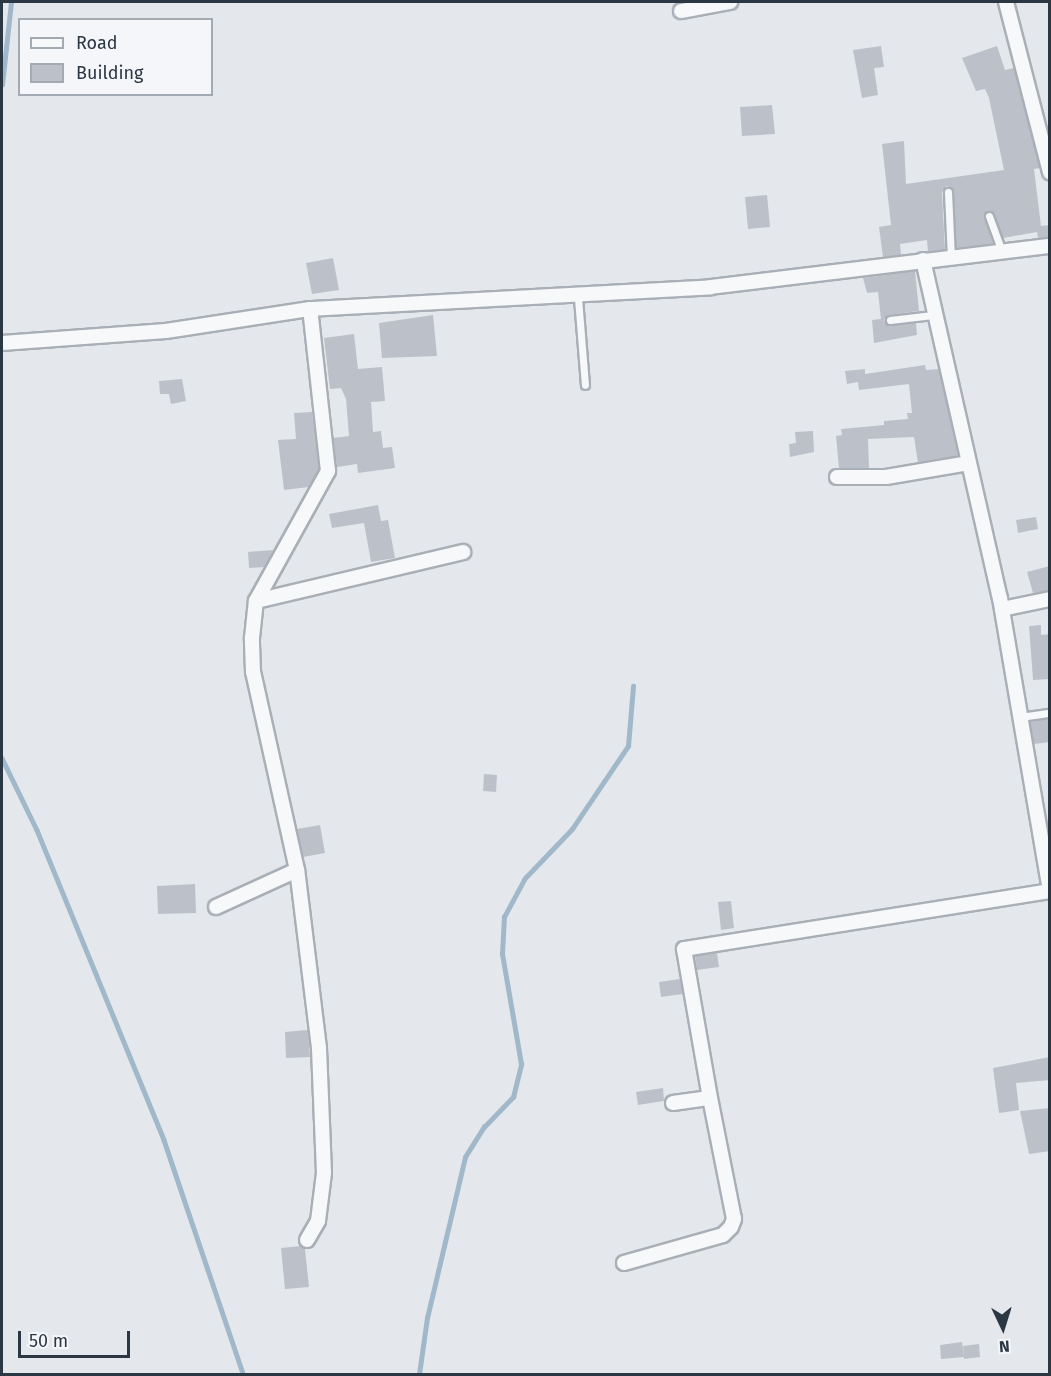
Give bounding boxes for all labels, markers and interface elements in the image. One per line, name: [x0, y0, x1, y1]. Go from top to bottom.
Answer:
legend: [18, 18, 213, 96]
text: Road: [76, 32, 118, 54]
text: Building: [76, 62, 143, 84]
north arrow: [973, 1298, 1033, 1358]
scale bar: [21, 1319, 134, 1357]
text: 50 m: [29, 1330, 68, 1352]
text: N: [998, 1337, 1010, 1356]

